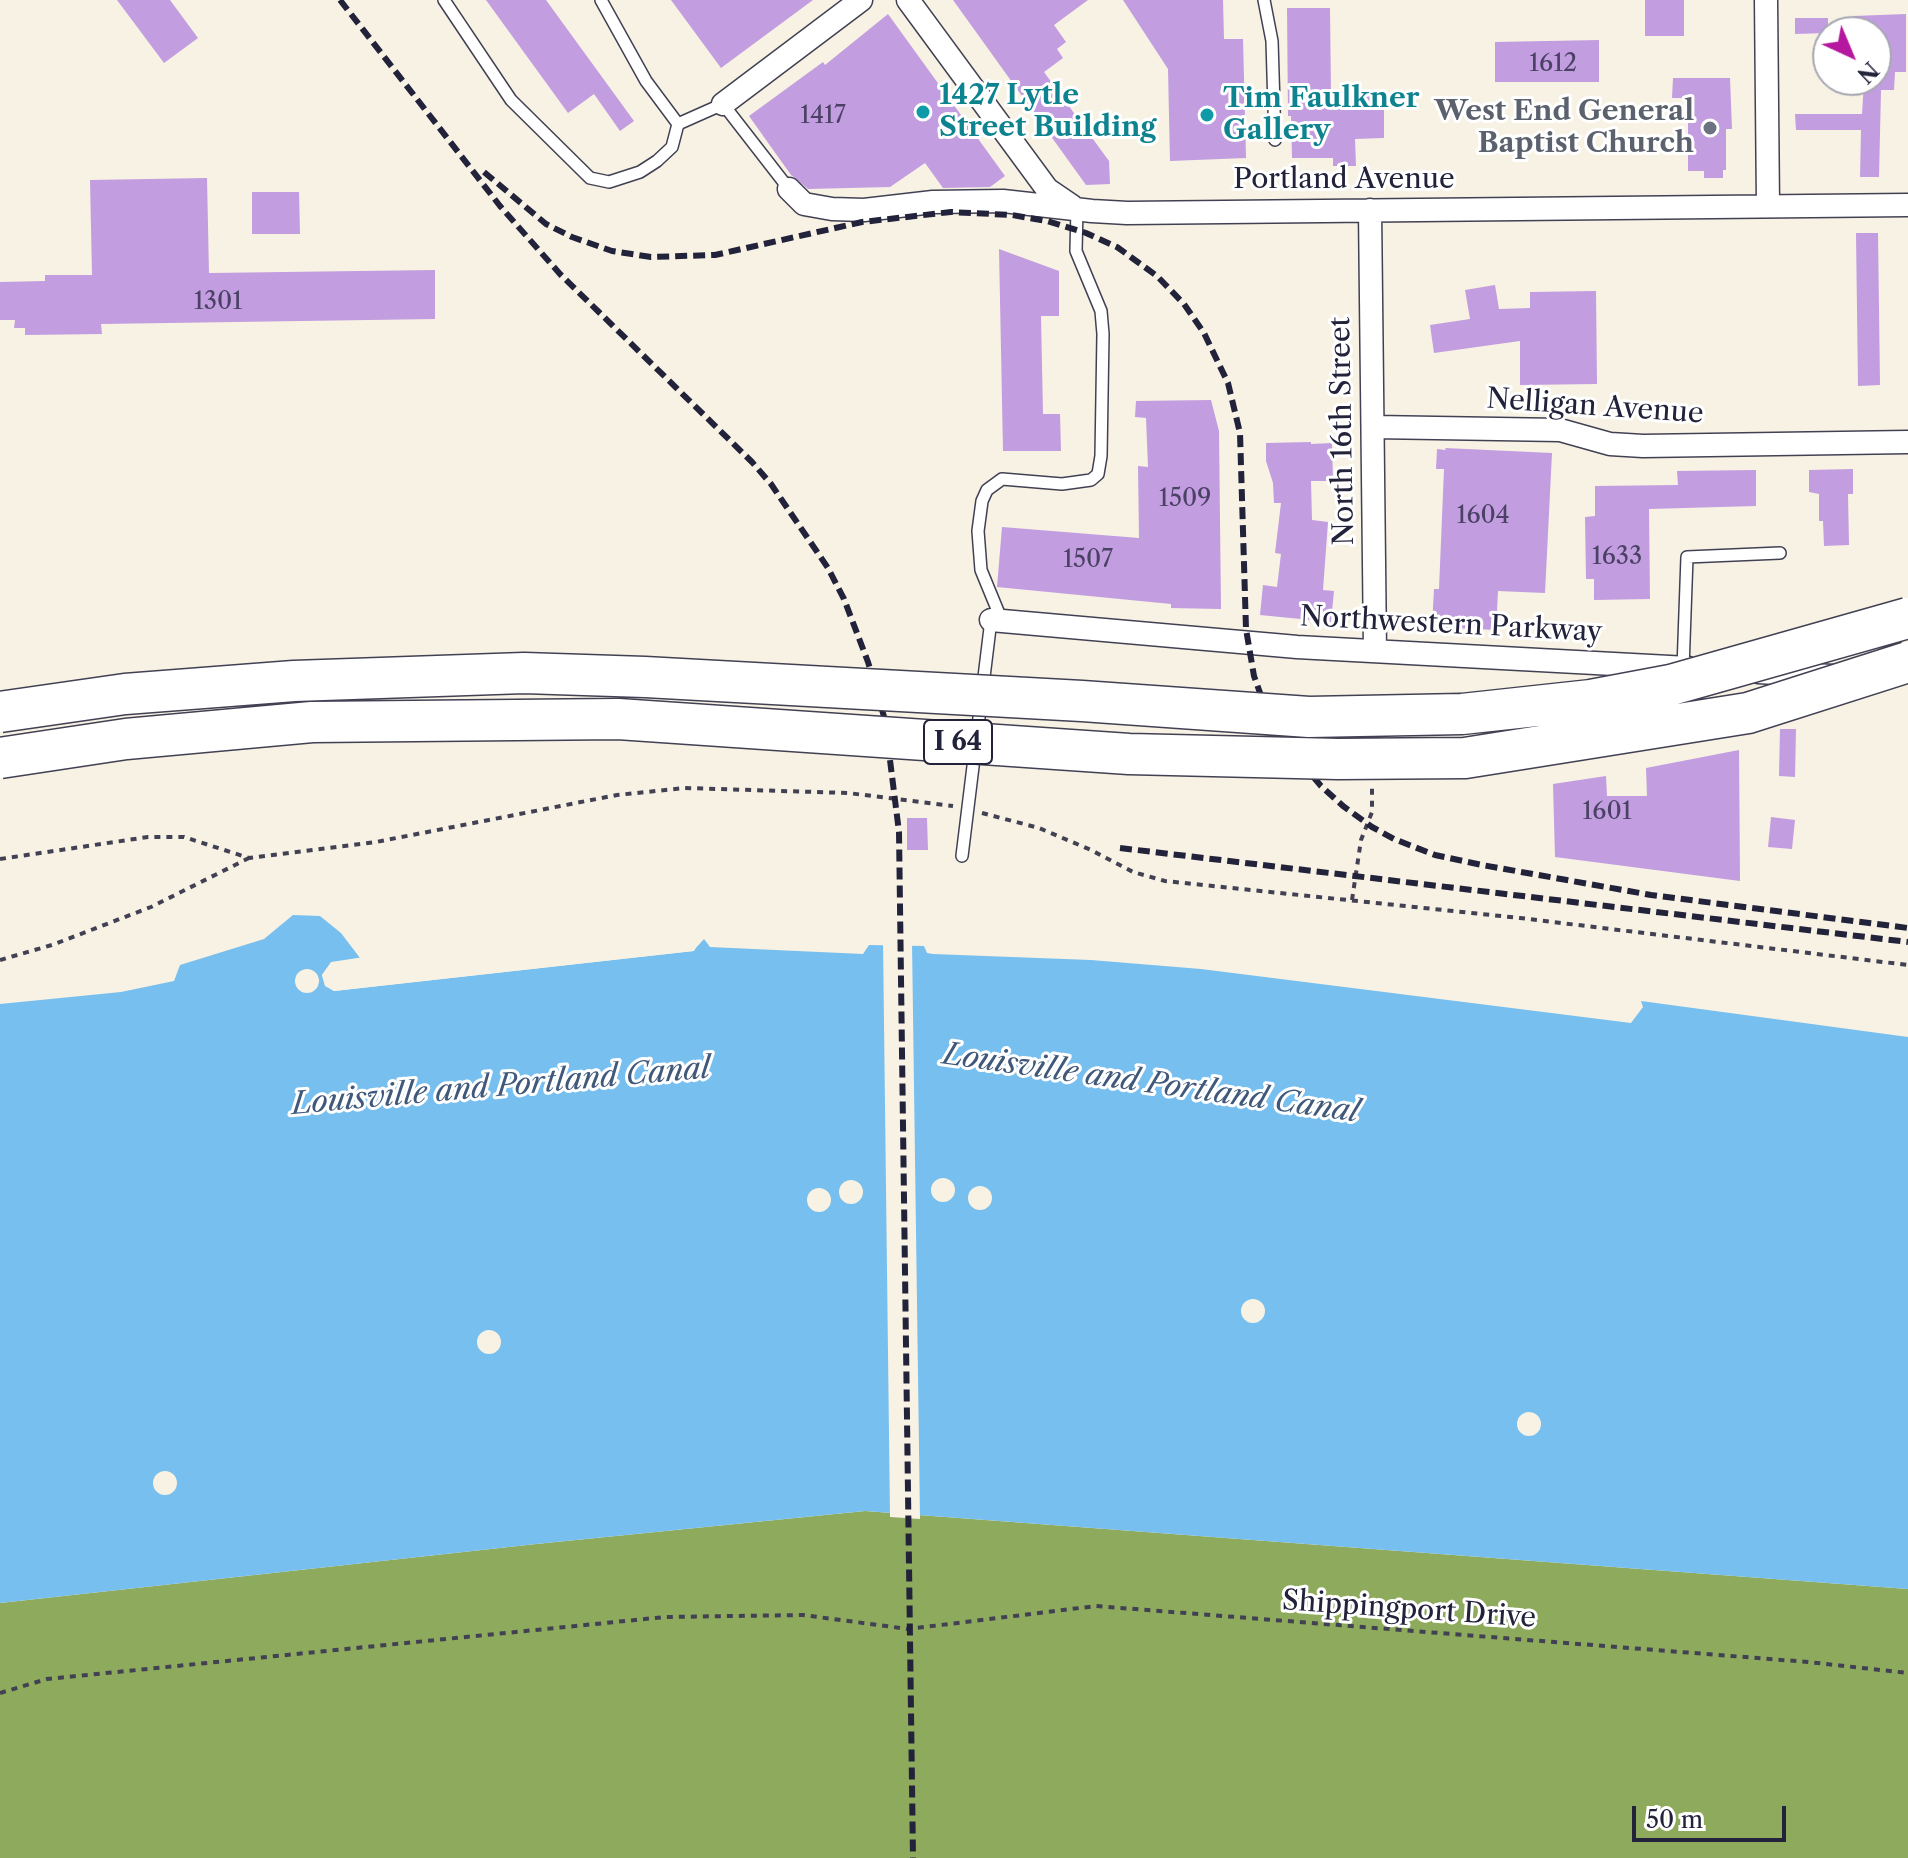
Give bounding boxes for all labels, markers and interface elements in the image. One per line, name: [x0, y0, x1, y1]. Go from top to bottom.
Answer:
north arrow: [1812, 16, 1892, 96]
house number: 1612: [1529, 50, 1577, 78]
text: N: [1851, 56, 1884, 89]
place label: 1427 Lytle Street Building: [939, 79, 1157, 145]
place label: Tim Faulkner Gallery: [1223, 82, 1419, 148]
place label: West End General Baptist Church: [1434, 95, 1694, 161]
house number: 1417: [800, 102, 846, 130]
marker: 1427 Lytle Street Building: [914, 103, 932, 121]
marker: Tim Faulkner Gallery: [1198, 106, 1216, 124]
marker: West End General Baptist Church: [1701, 119, 1719, 137]
street label: Portland Avenue: [1233, 163, 1455, 197]
house number: 1301: [194, 288, 242, 316]
street label: North 16th Street: [1324, 316, 1362, 546]
street label: Nelligan Avenue: [1485, 383, 1705, 431]
house number: 1509: [1159, 485, 1211, 513]
house number: 1604: [1456, 502, 1510, 530]
house number: 1633: [1592, 543, 1642, 571]
house number: 1507: [1063, 546, 1113, 574]
street label: Northwestern Parkway: [1299, 600, 1603, 650]
road number: I 64: [924, 720, 992, 764]
house number: 1601: [1582, 798, 1632, 826]
water label: Louisville and Portland Canal: [940, 1037, 1362, 1131]
water label: Louisville and Portland Canal: [290, 1051, 712, 1123]
street label: Shippingport Drive: [1281, 1584, 1537, 1636]
scale bar: [1636, 1790, 1790, 1840]
text: 50 m: [1646, 1805, 1703, 1834]

